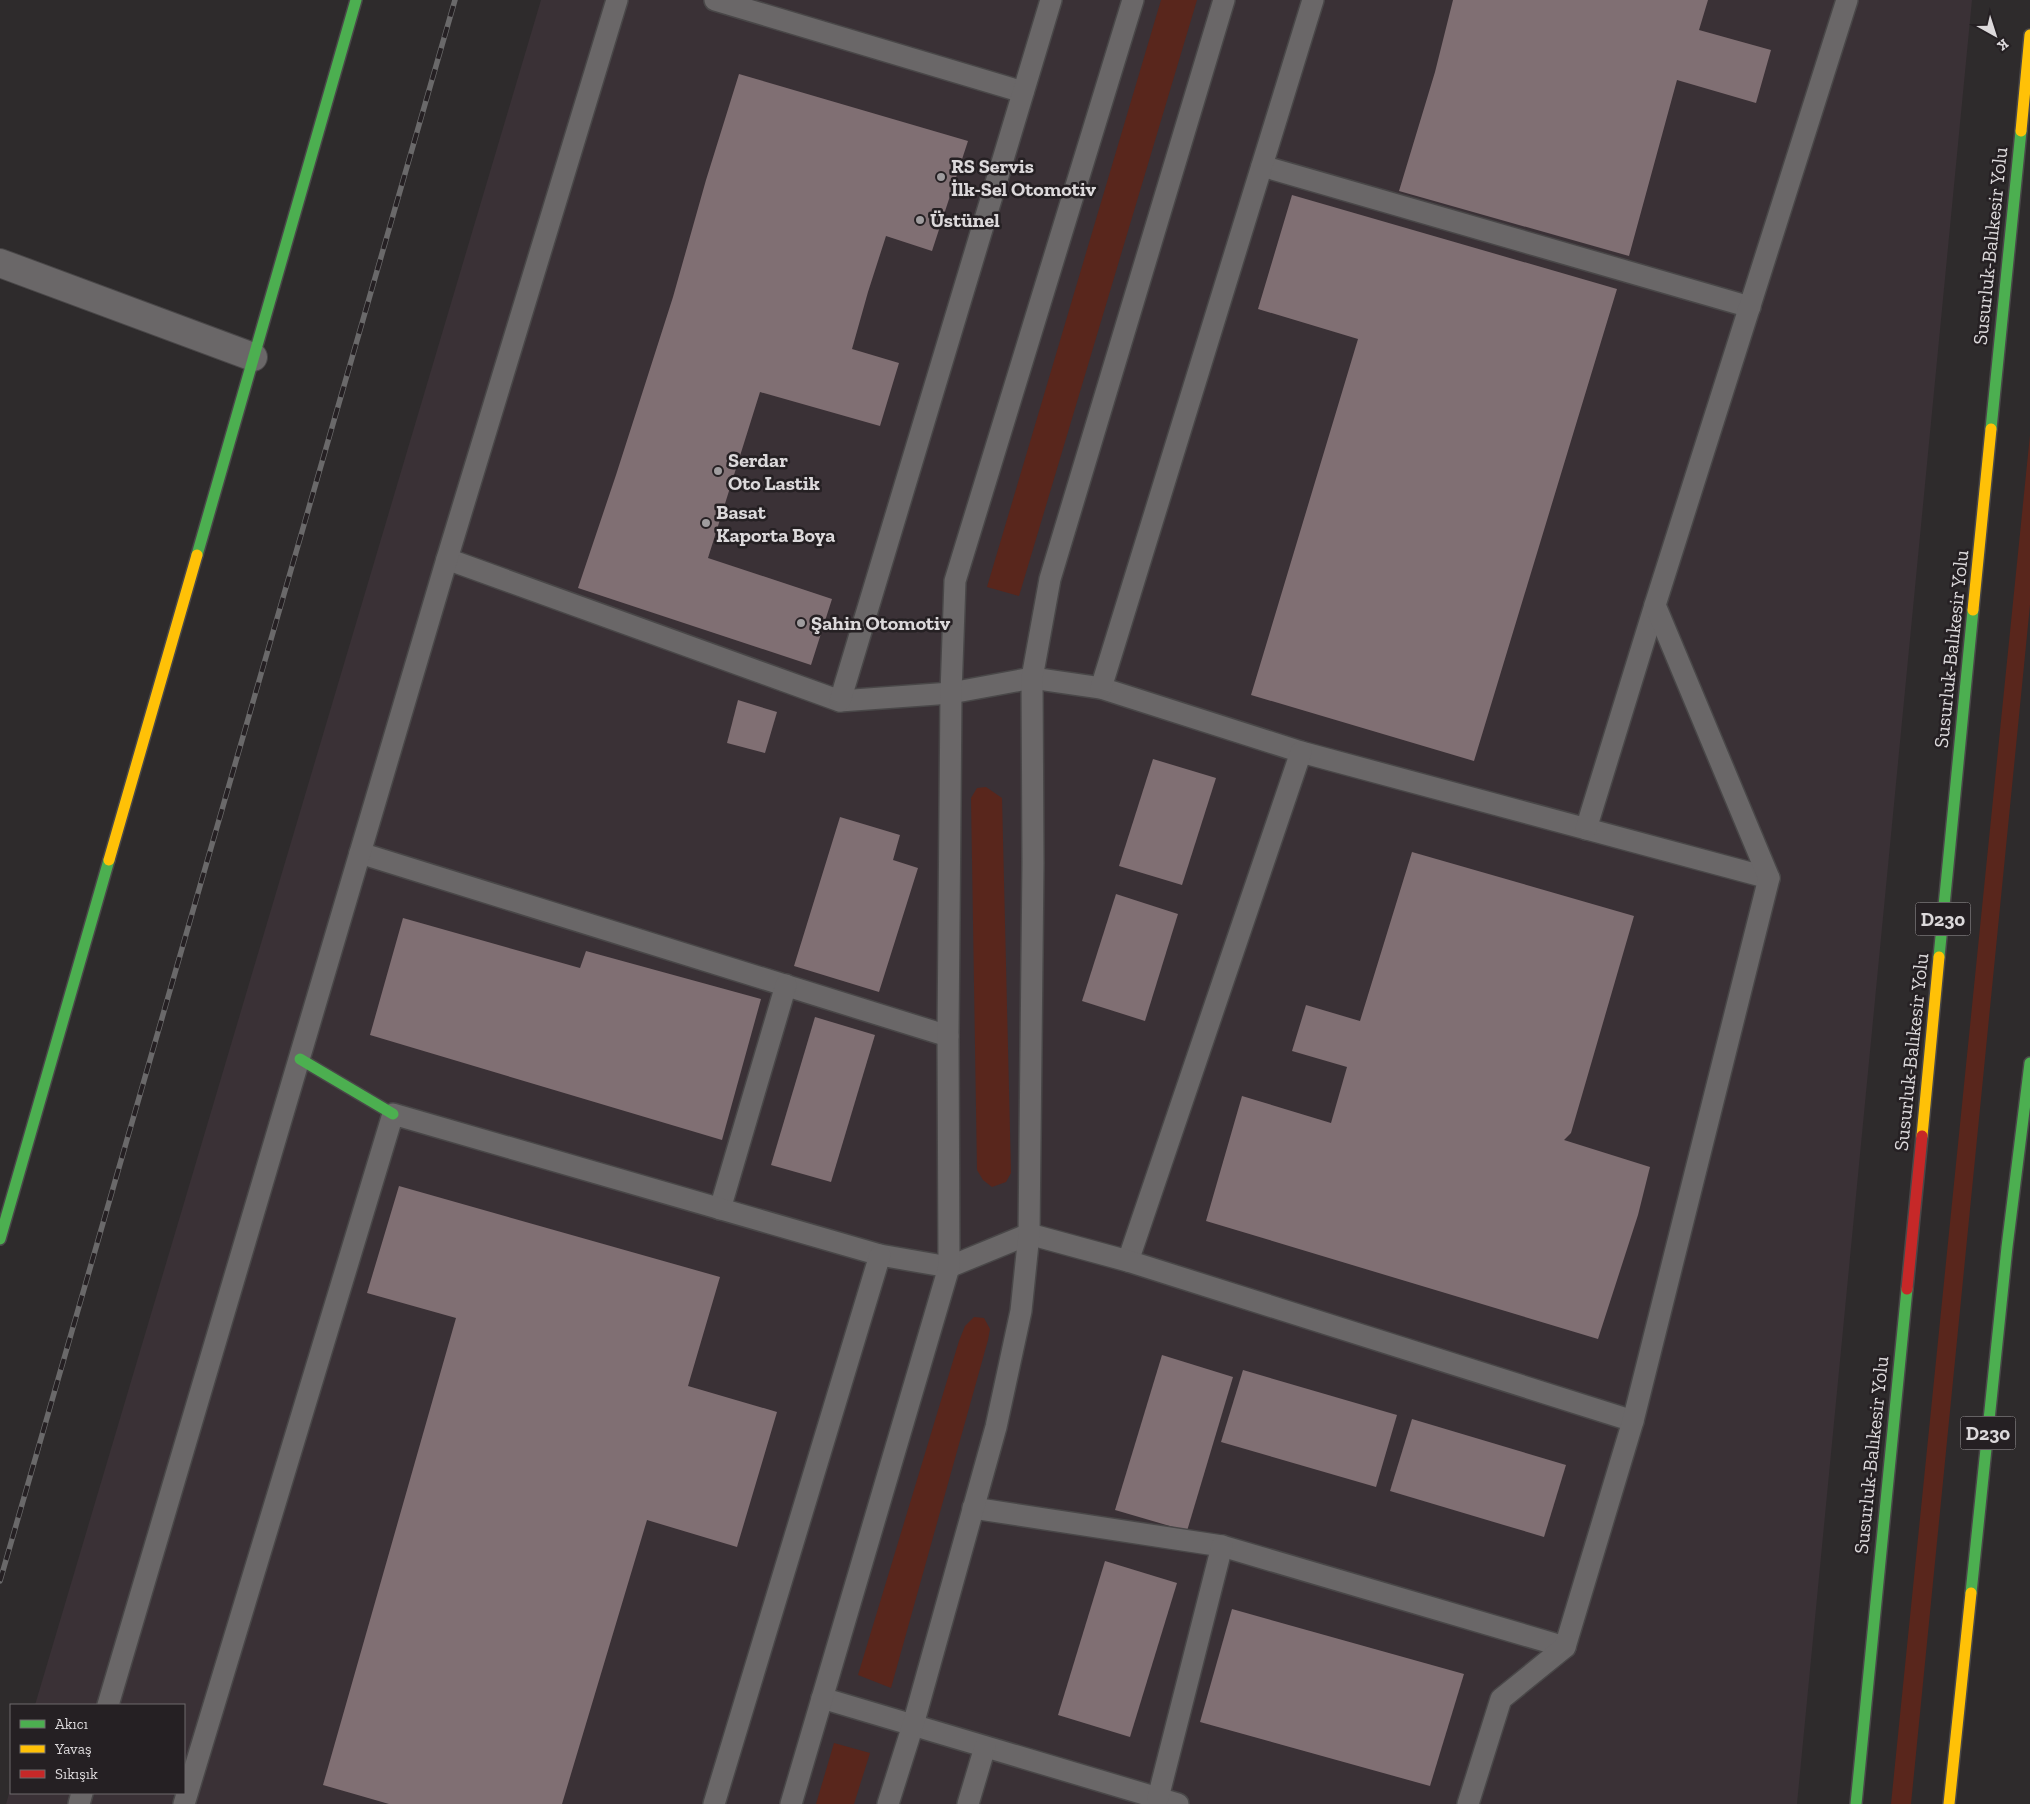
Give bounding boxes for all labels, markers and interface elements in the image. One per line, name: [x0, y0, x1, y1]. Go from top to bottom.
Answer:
north arrow: [1970, 10, 2020, 60]
text: K: [1993, 35, 2012, 55]
street label: Susurluk-Balıkesir Yolu: [1968, 146, 2012, 346]
place label: RS Servis İlk-Sel Otomotiv: [951, 154, 1096, 201]
marker: RS Servis İlk-Sel Otomotiv: [935, 171, 947, 183]
place label: Üstünel: [930, 208, 1000, 232]
marker: Üstünel: [914, 214, 926, 226]
place label: Serdar Oto Lastik: [728, 448, 820, 495]
marker: Serdar Oto Lastik: [712, 465, 724, 477]
place label: Basat Kaporta Boya: [716, 500, 835, 547]
marker: Basat Kaporta Boya: [700, 517, 712, 529]
street label: Susurluk-Balıkesir Yolu: [1929, 549, 1973, 749]
place label: Şahin Otomotiv: [811, 611, 951, 635]
marker: Şahin Otomotiv: [795, 617, 807, 629]
road number: D230: [1916, 902, 1970, 936]
street label: Susurluk-Balıkesir Yolu: [1889, 952, 1933, 1152]
street label: Susurluk-Balıkesir Yolu: [1849, 1355, 1893, 1555]
road number: D230: [1960, 1416, 2016, 1450]
legend: [10, 1704, 185, 1794]
text: Akıcı: [55, 1715, 88, 1733]
text: Yavaş: [54, 1740, 92, 1758]
text: Sıkışık: [55, 1765, 98, 1783]

